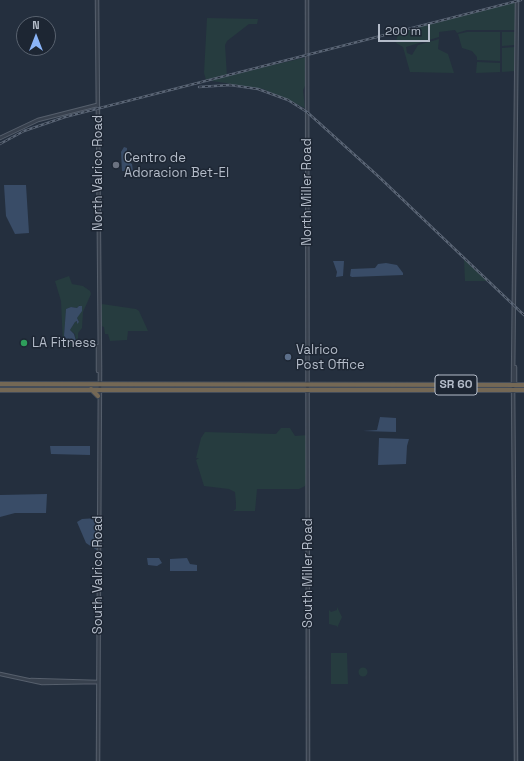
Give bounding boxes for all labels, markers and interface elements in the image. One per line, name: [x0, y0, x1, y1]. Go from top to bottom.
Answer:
north arrow: [16, 16, 56, 56]
scale bar: [380, 16, 432, 42]
text: N: [32, 18, 40, 32]
text: 200 m: [385, 23, 421, 39]
street label: North Valrico Road: [90, 115, 106, 231]
street label: North Miller Road: [299, 138, 315, 246]
place label: Centro de Adoracion Bet-El: [124, 150, 229, 181]
marker: Centro de Adoracion Bet-El: [111, 160, 121, 170]
place label: LA Fitness: [32, 335, 96, 351]
marker: LA Fitness: [19, 338, 29, 348]
place label: Valrico Post Office: [296, 342, 365, 373]
marker: Valrico Post Office: [283, 352, 293, 362]
road number: SR 60: [435, 375, 477, 395]
street label: South Valrico Road: [90, 516, 106, 634]
street label: South Miller Road: [300, 518, 316, 628]

